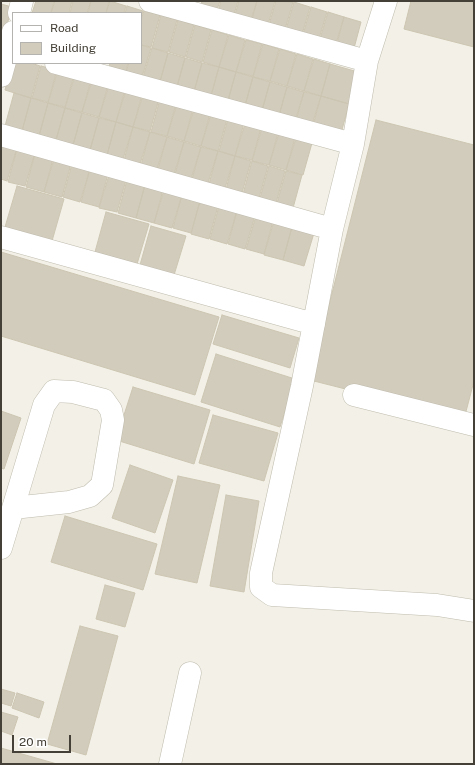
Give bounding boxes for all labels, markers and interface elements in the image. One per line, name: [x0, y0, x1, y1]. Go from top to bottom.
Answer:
legend: [12, 12, 142, 64]
text: Road: [50, 21, 78, 35]
text: Building: [50, 41, 96, 55]
scale bar: [14, 727, 73, 753]
text: 20 m: [19, 735, 47, 749]

